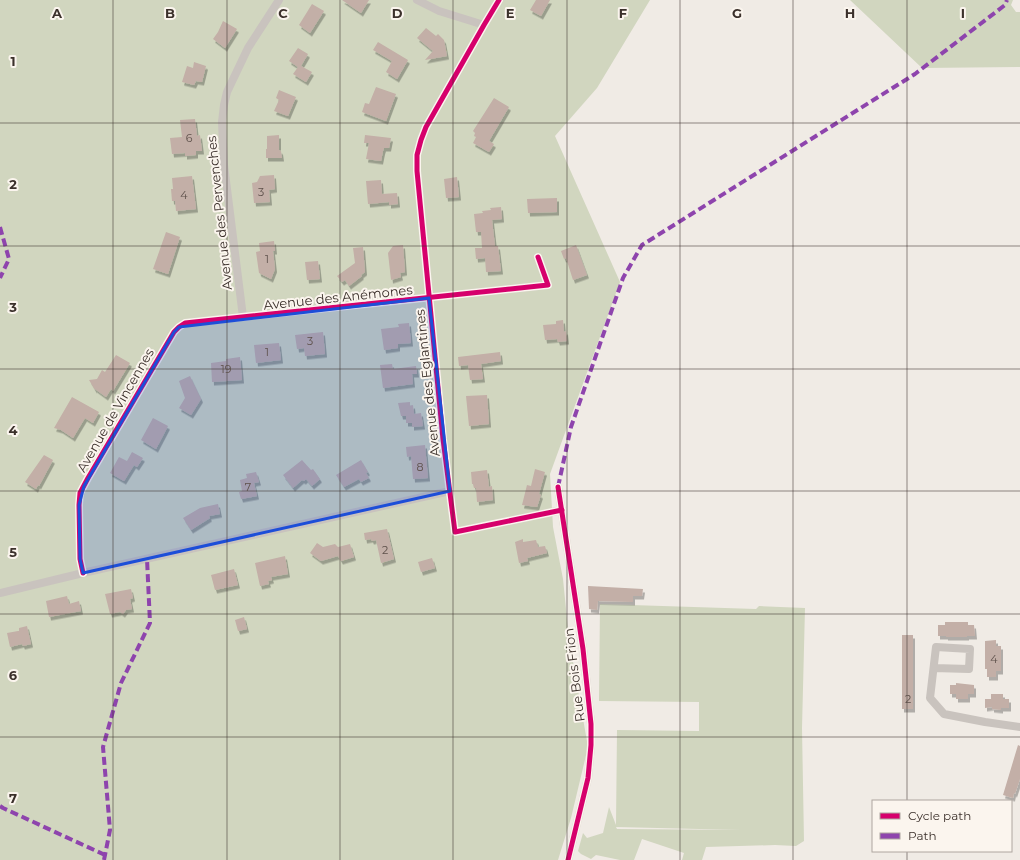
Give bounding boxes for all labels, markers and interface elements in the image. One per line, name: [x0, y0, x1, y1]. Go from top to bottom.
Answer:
text: A: [51, 5, 63, 21]
text: B: [165, 5, 175, 21]
text: C: [278, 5, 288, 21]
text: D: [392, 5, 403, 21]
text: E: [506, 5, 515, 21]
text: F: [619, 5, 627, 21]
text: G: [732, 5, 742, 21]
text: H: [845, 5, 855, 21]
text: I: [961, 5, 965, 21]
text: 1: [10, 53, 16, 69]
house number: 6: [186, 131, 193, 145]
street label: Avenue des Pervenches: [203, 135, 235, 291]
text: 2: [9, 176, 17, 192]
house number: 3: [258, 185, 264, 199]
house number: 4: [180, 188, 188, 202]
house number: 1: [265, 252, 269, 266]
street label: Avenue des Anémones: [263, 281, 413, 313]
text: 3: [8, 299, 17, 315]
street label: Avenue des Eglantines: [411, 309, 443, 457]
house number: 3: [307, 334, 313, 348]
street label: Avenue de Vincennes: [73, 345, 157, 475]
house number: 1: [265, 345, 269, 359]
house number: 19: [221, 362, 232, 376]
text: 4: [9, 422, 18, 438]
house number: 8: [416, 460, 424, 474]
house number: 7: [245, 480, 251, 494]
house number: 2: [382, 543, 388, 557]
text: 5: [9, 544, 17, 560]
street label: Rue Bois Frion: [560, 627, 588, 723]
house number: 4: [990, 652, 998, 666]
text: 6: [9, 667, 18, 683]
house number: 2: [905, 692, 911, 706]
text: 7: [9, 790, 17, 806]
legend: [872, 800, 1012, 852]
text: Cycle path: [908, 808, 971, 823]
text: Path: [908, 828, 937, 843]

